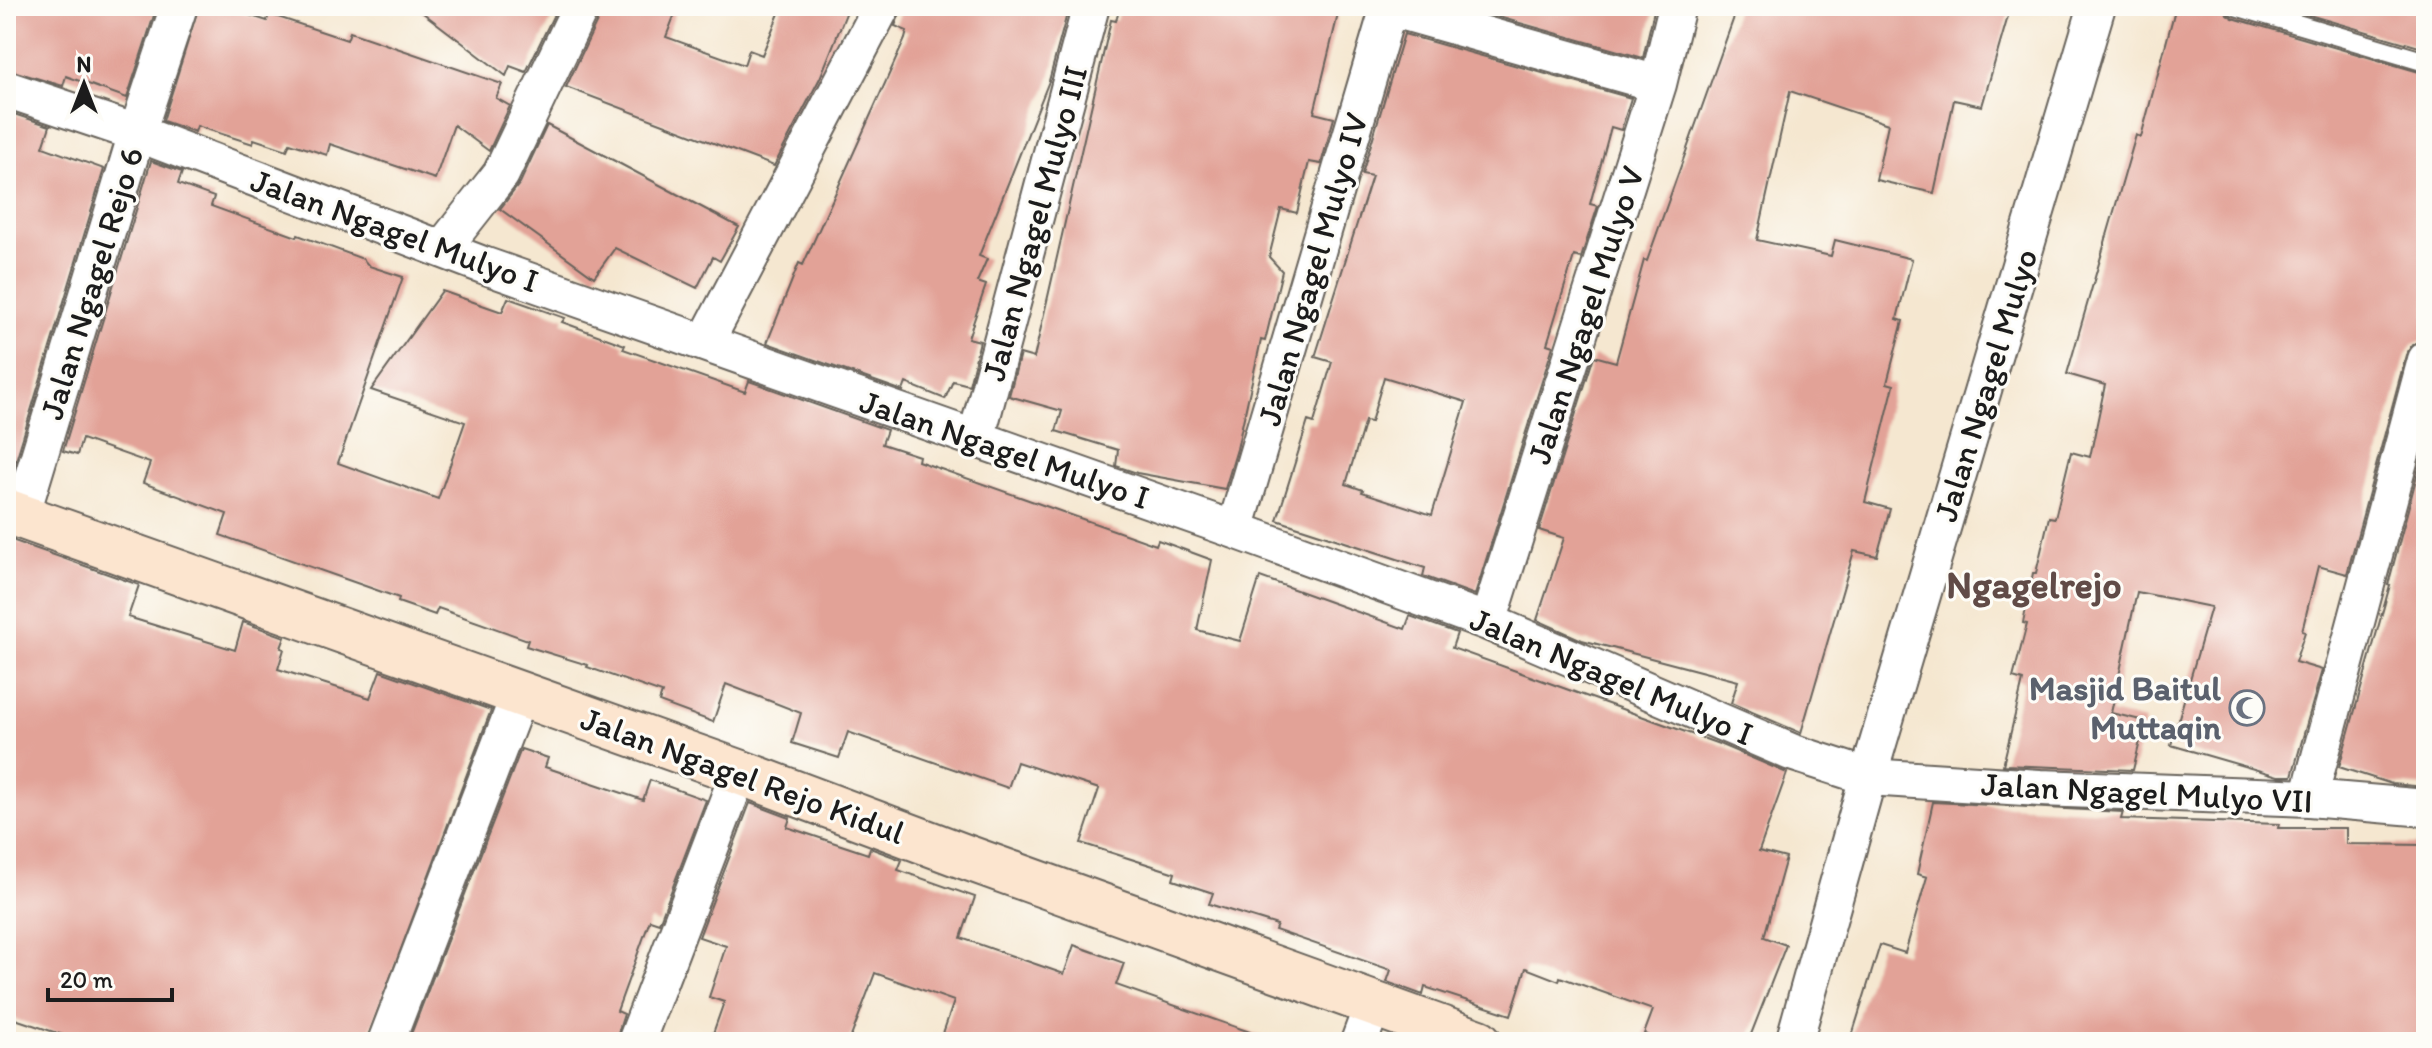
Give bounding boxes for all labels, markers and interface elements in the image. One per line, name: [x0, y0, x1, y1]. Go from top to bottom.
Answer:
north arrow: [44, 44, 124, 124]
text: N: [77, 51, 91, 78]
street label: Jalan Ngagel Mulyo III: [973, 61, 1096, 385]
street label: Jalan Ngagel Mulyo IV: [1248, 108, 1377, 430]
street label: Jalan Ngagel Rejo 6: [31, 142, 152, 424]
street label: Jalan Ngagel Mulyo I: [245, 159, 544, 302]
street label: Jalan Ngagel Mulyo V: [1518, 161, 1653, 469]
street label: Jalan Ngagel Mulyo: [1925, 244, 2046, 526]
street label: Jalan Ngagel Mulyo I: [855, 381, 1155, 518]
district label: Ngagelrejo: [1946, 562, 2122, 608]
street label: Jalan Ngagel Mulyo I: [1464, 598, 1759, 755]
place label: Masjid Baitul Muttaqin: [2029, 668, 2222, 748]
mosque icon: Masjid Baitul Muttaqin: [2228, 689, 2266, 727]
street label: Jalan Ngagel Rejo Kidul: [575, 698, 911, 853]
street label: Jalan Ngagel Mulyo VII: [1980, 763, 2314, 822]
scale bar: [48, 952, 172, 1002]
text: 20 m: [60, 965, 113, 994]

